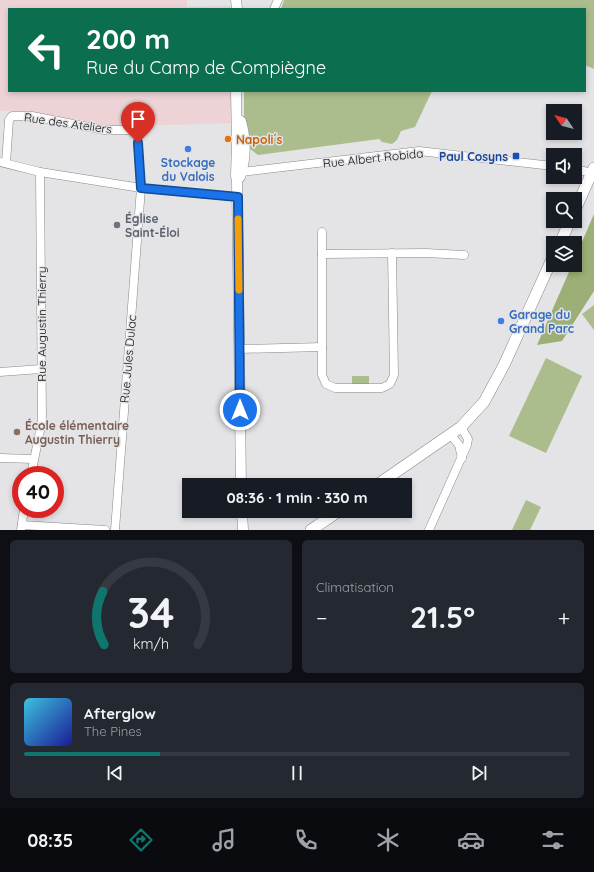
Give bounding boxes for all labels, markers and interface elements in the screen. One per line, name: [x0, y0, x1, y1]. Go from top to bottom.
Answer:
text: 200 m: [86, 21, 170, 56]
icon: left: [20, 24, 72, 76]
text: Rue du Camp de Compiègne: [86, 56, 326, 79]
pin: [121, 102, 155, 143]
north arrow: [546, 104, 582, 140]
map controls: [546, 104, 582, 272]
icon: arrive: [127, 108, 149, 130]
street label: Rue des Ateliers: [23, 109, 113, 137]
place label: Napoli´s: [236, 132, 283, 147]
marker: Napoli´s: [223, 134, 233, 144]
marker: Stockage du Valois: [183, 144, 193, 154]
street label: Rue Albert Robida: [322, 145, 424, 171]
button: sound: [546, 148, 582, 184]
place label: Paul Cosyns: [439, 149, 508, 164]
marker: Paul Cosyns: [511, 151, 521, 161]
place label: Stockage du Valois: [161, 155, 215, 184]
button: search: [546, 192, 582, 228]
place label: Église Saint-Éloi: [125, 211, 180, 240]
marker: Église Saint-Éloi: [112, 220, 122, 230]
button: layers: [546, 236, 582, 272]
street label: Rue Augustin Thierry: [34, 266, 49, 382]
place label: Garage du Grand Parc: [509, 307, 574, 336]
street label: Rue Jules Dulac: [117, 314, 139, 404]
marker: Garage du Grand Parc: [496, 316, 506, 326]
position arrow: [219, 389, 261, 431]
place label: École élémentaire Augustin Thierry: [25, 418, 129, 447]
marker: École élémentaire Augustin Thierry: [12, 427, 22, 437]
speed limit sign: 40: [12, 466, 64, 518]
text: 08:36 · 1 min · 330 m: [226, 488, 368, 507]
text: Climatisation: [316, 579, 394, 595]
text: 34: [128, 585, 174, 637]
text: 21.5°: [410, 598, 475, 636]
text: −: [316, 604, 327, 632]
text: +: [558, 604, 570, 632]
text: km/h: [133, 634, 169, 652]
text: Afterglow: [84, 704, 156, 723]
text: The Pines: [84, 723, 142, 739]
icon: previous: [104, 762, 126, 784]
icon: pause: [286, 762, 308, 784]
icon: next: [468, 762, 490, 784]
icon: directions: [127, 826, 155, 854]
icon: music: [210, 826, 238, 854]
icon: phone: [292, 826, 320, 854]
icon: climate: [374, 826, 402, 854]
icon: car: [457, 826, 485, 854]
icon: filters: [539, 826, 567, 854]
text: 08:35: [27, 829, 73, 852]

